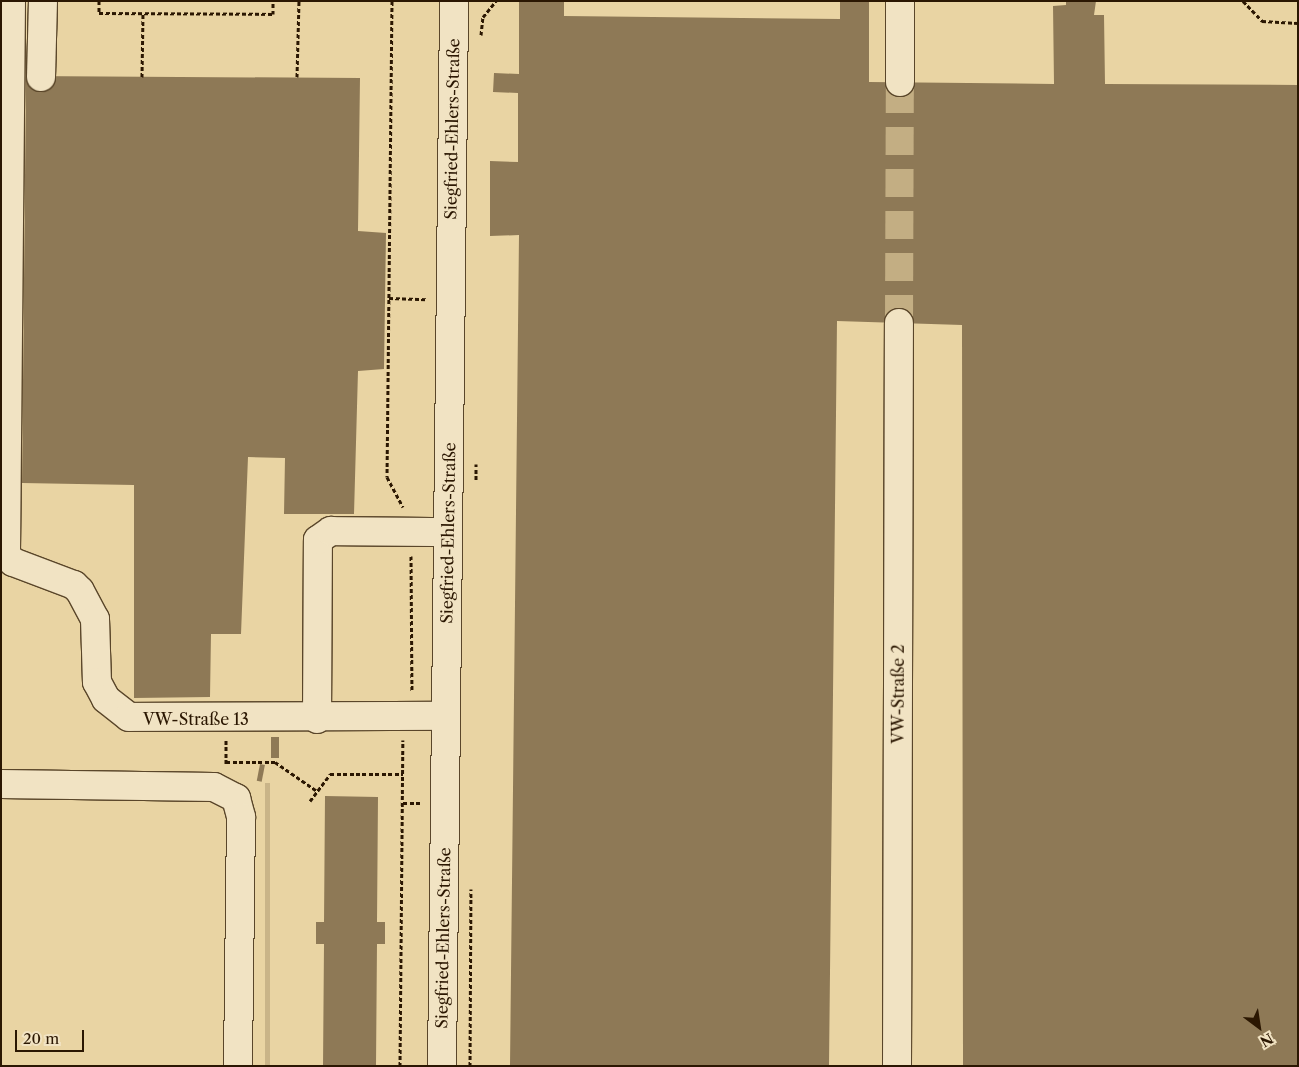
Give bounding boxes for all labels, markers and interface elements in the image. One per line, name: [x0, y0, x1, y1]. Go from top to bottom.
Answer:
street label: Siegfried-Ehlers-Straße: [441, 38, 463, 220]
street label: Siegfried-Ehlers-Straße: [437, 442, 459, 624]
street label: VW-Straße 2: [888, 644, 908, 744]
street label: VW-Straße 13: [143, 709, 249, 729]
street label: Siegfried-Ehlers-Straße: [432, 847, 454, 1029]
north arrow: [1234, 1002, 1284, 1052]
scale bar: [18, 1020, 86, 1052]
text: 20 m: [23, 1029, 59, 1048]
text: N: [1257, 1029, 1277, 1051]

